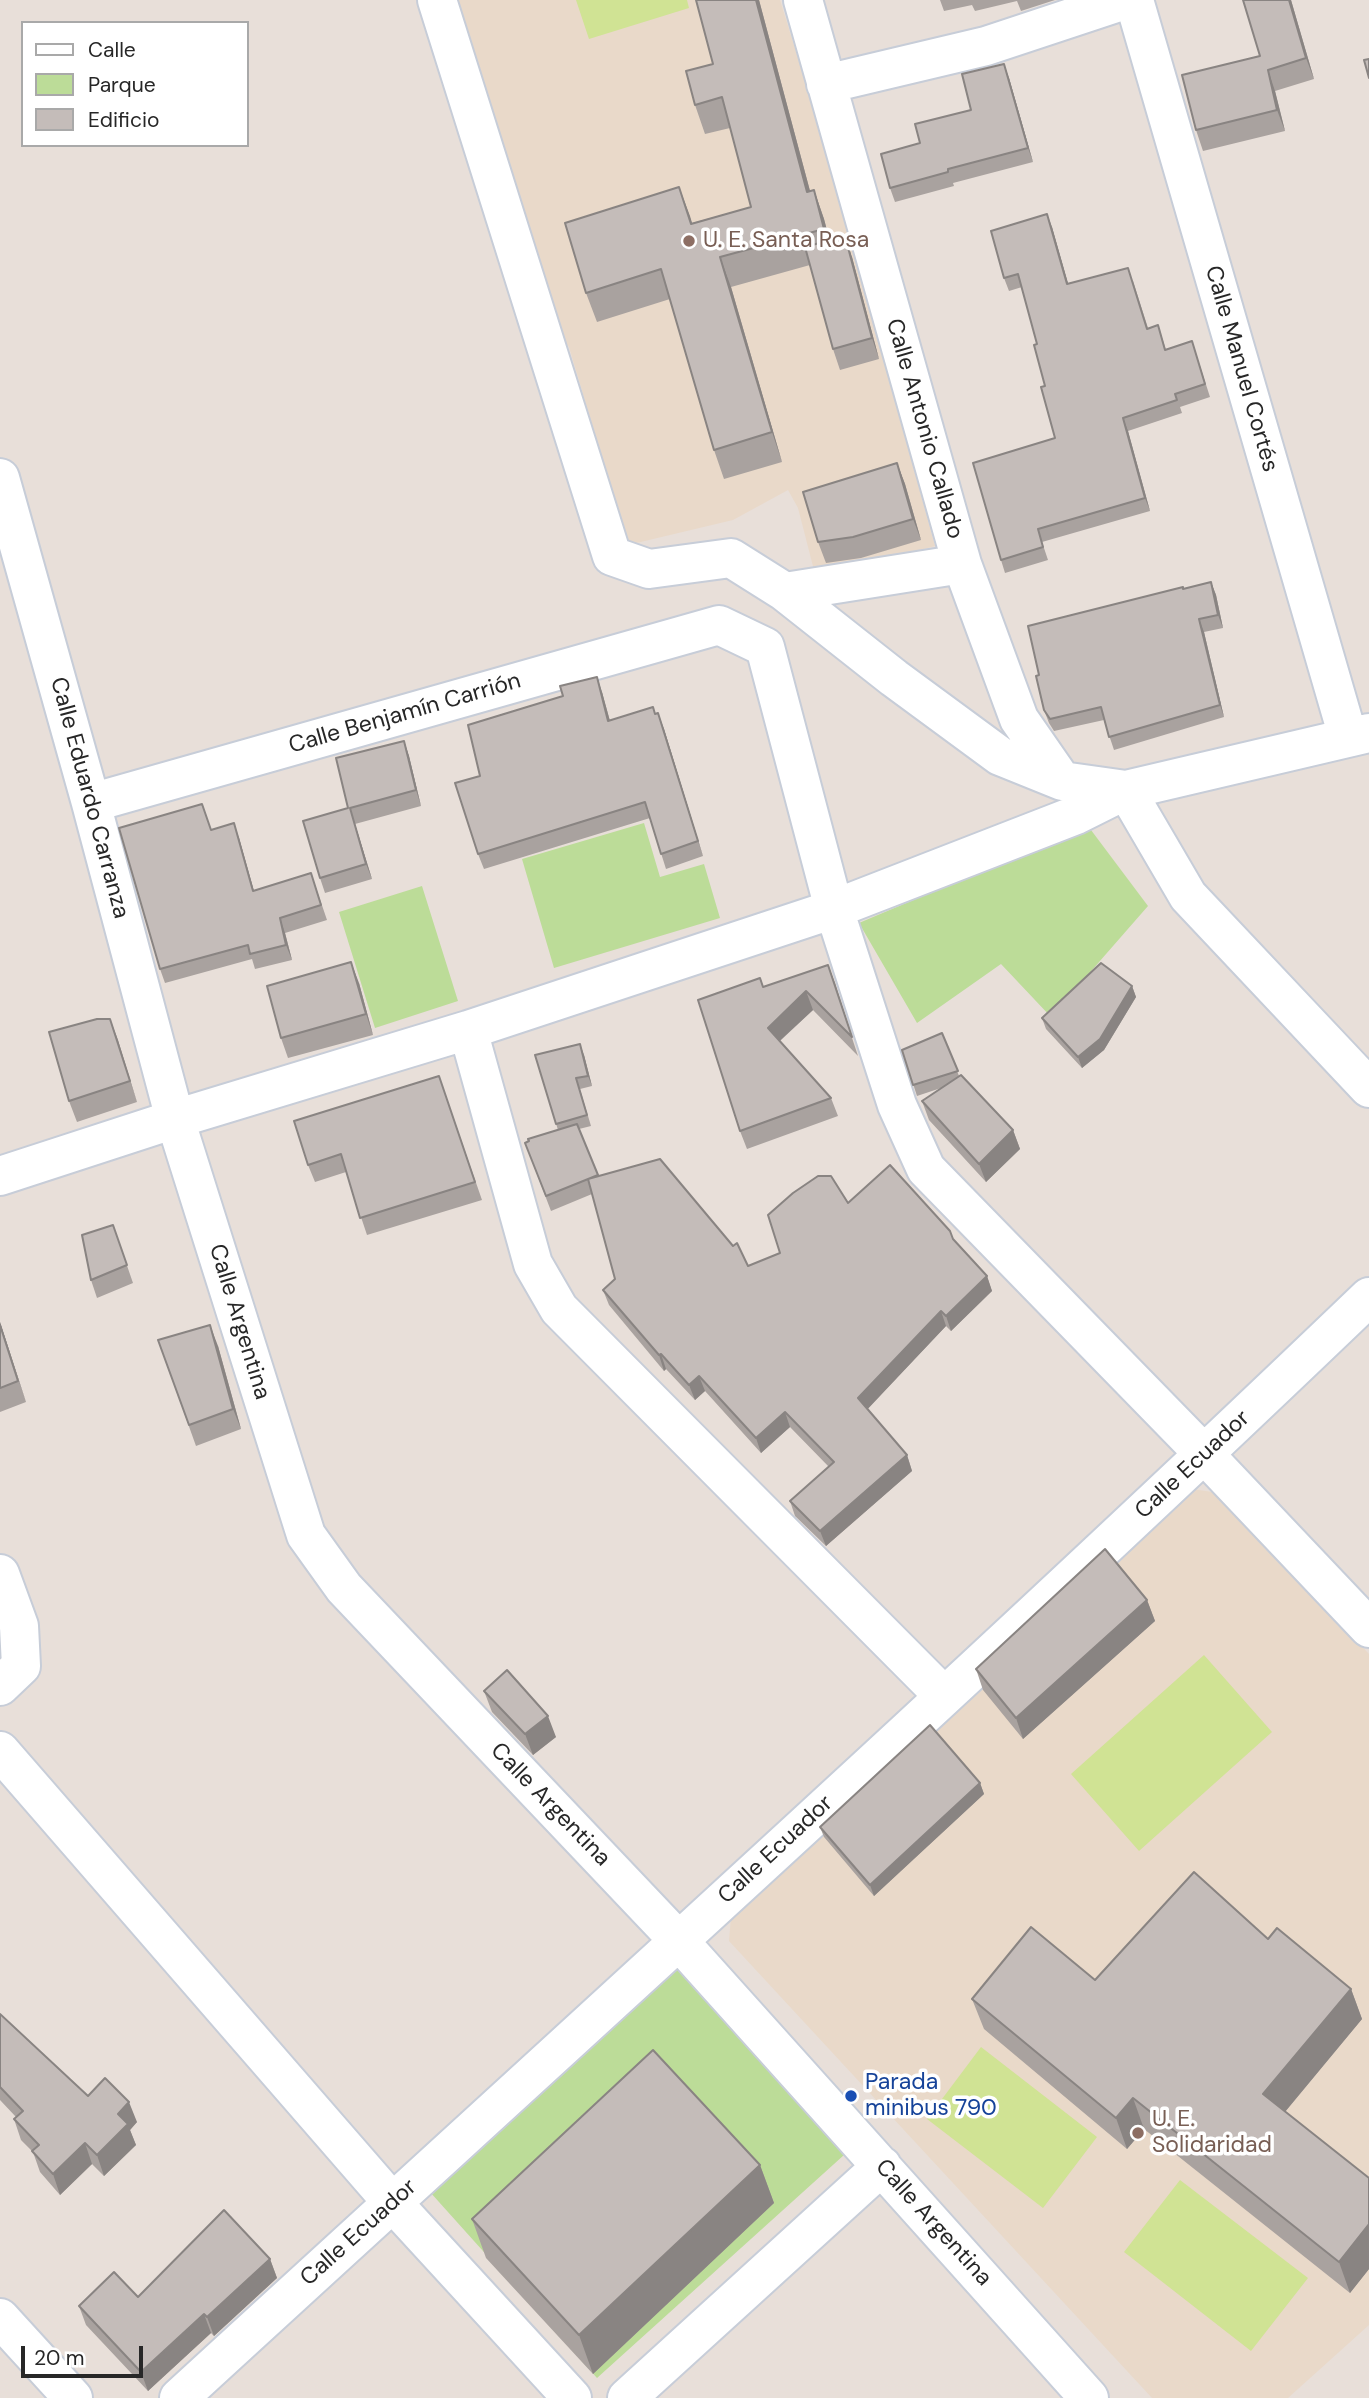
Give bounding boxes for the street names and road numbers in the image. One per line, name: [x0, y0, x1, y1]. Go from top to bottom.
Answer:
street label: Calle Manuel Cortés: [1198, 263, 1284, 475]
street label: Calle Antonio Callado: [879, 316, 969, 542]
street label: Calle Benjamín Carrión: [286, 668, 524, 760]
street label: Calle Eduardo Carranza: [44, 674, 134, 922]
street label: Calle Argentina: [202, 1241, 276, 1403]
street label: Calle Ecuador: [1130, 1405, 1256, 1525]
street label: Calle Argentina: [484, 1738, 616, 1872]
street label: Calle Ecuador: [713, 1790, 839, 1910]
street label: Calle Argentina: [869, 2154, 997, 2292]
street label: Calle Ecuador: [295, 2174, 423, 2292]

